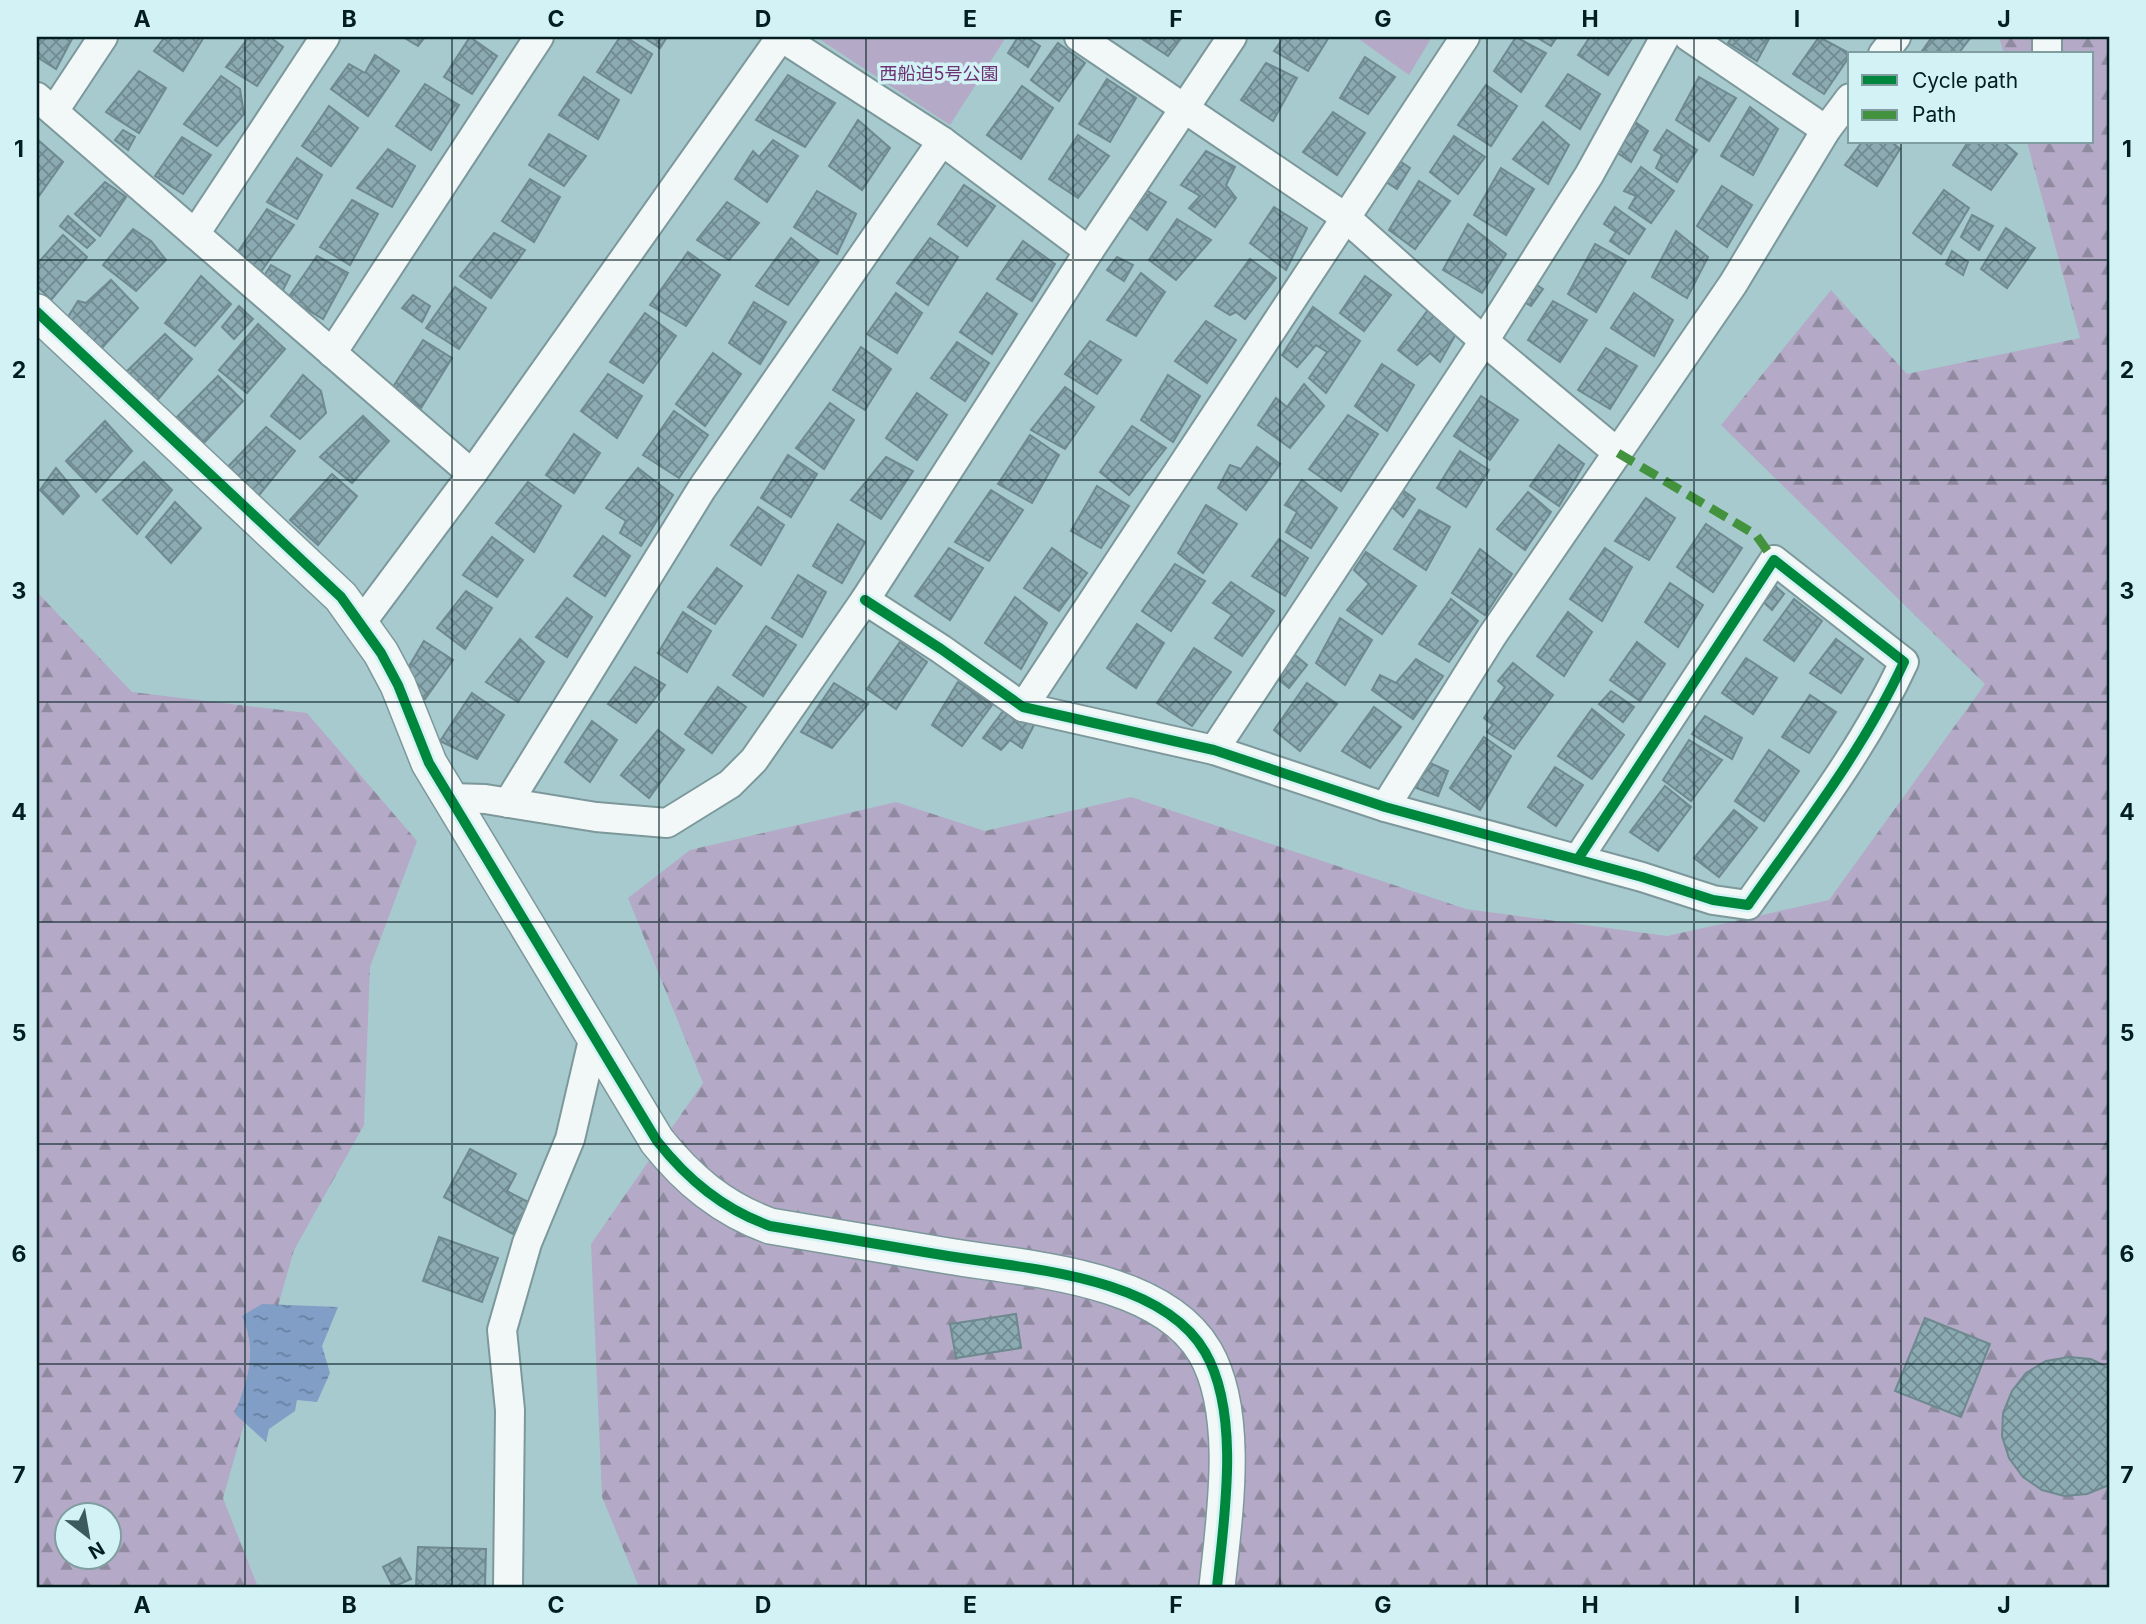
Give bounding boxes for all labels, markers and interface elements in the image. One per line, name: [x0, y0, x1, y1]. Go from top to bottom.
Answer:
text: A: [133, 5, 151, 33]
text: B: [341, 5, 357, 33]
text: C: [547, 5, 565, 33]
text: D: [755, 5, 771, 33]
text: E: [963, 5, 977, 33]
text: F: [1169, 5, 1183, 33]
text: G: [1374, 5, 1392, 33]
text: H: [1581, 5, 1599, 33]
text: I: [1794, 5, 1800, 33]
text: J: [1997, 5, 2011, 33]
legend: [1848, 52, 2094, 144]
park label: 西船迫5号公園: [880, 63, 998, 84]
text: Cycle path: [1912, 68, 2018, 93]
text: Path: [1912, 102, 1957, 127]
text: 1: [14, 135, 24, 163]
text: 1: [2122, 135, 2132, 163]
text: 2: [12, 356, 26, 384]
text: 2: [2120, 356, 2134, 384]
text: 3: [12, 577, 26, 605]
text: 3: [2120, 577, 2134, 605]
text: 4: [11, 798, 27, 826]
text: 4: [2119, 798, 2135, 826]
text: 5: [12, 1019, 26, 1047]
text: 5: [2120, 1019, 2134, 1047]
text: 6: [12, 1240, 26, 1268]
text: 6: [2120, 1240, 2134, 1268]
text: 7: [12, 1461, 26, 1489]
text: 7: [2120, 1461, 2134, 1489]
north arrow: [52, 1502, 122, 1572]
text: N: [84, 1537, 109, 1564]
text: A: [133, 1591, 151, 1619]
text: B: [341, 1591, 357, 1619]
text: C: [547, 1591, 565, 1619]
text: D: [755, 1591, 771, 1619]
text: E: [963, 1591, 977, 1619]
text: F: [1169, 1591, 1183, 1619]
text: G: [1374, 1591, 1392, 1619]
text: H: [1581, 1591, 1599, 1619]
text: I: [1794, 1591, 1800, 1619]
text: J: [1997, 1591, 2011, 1619]

